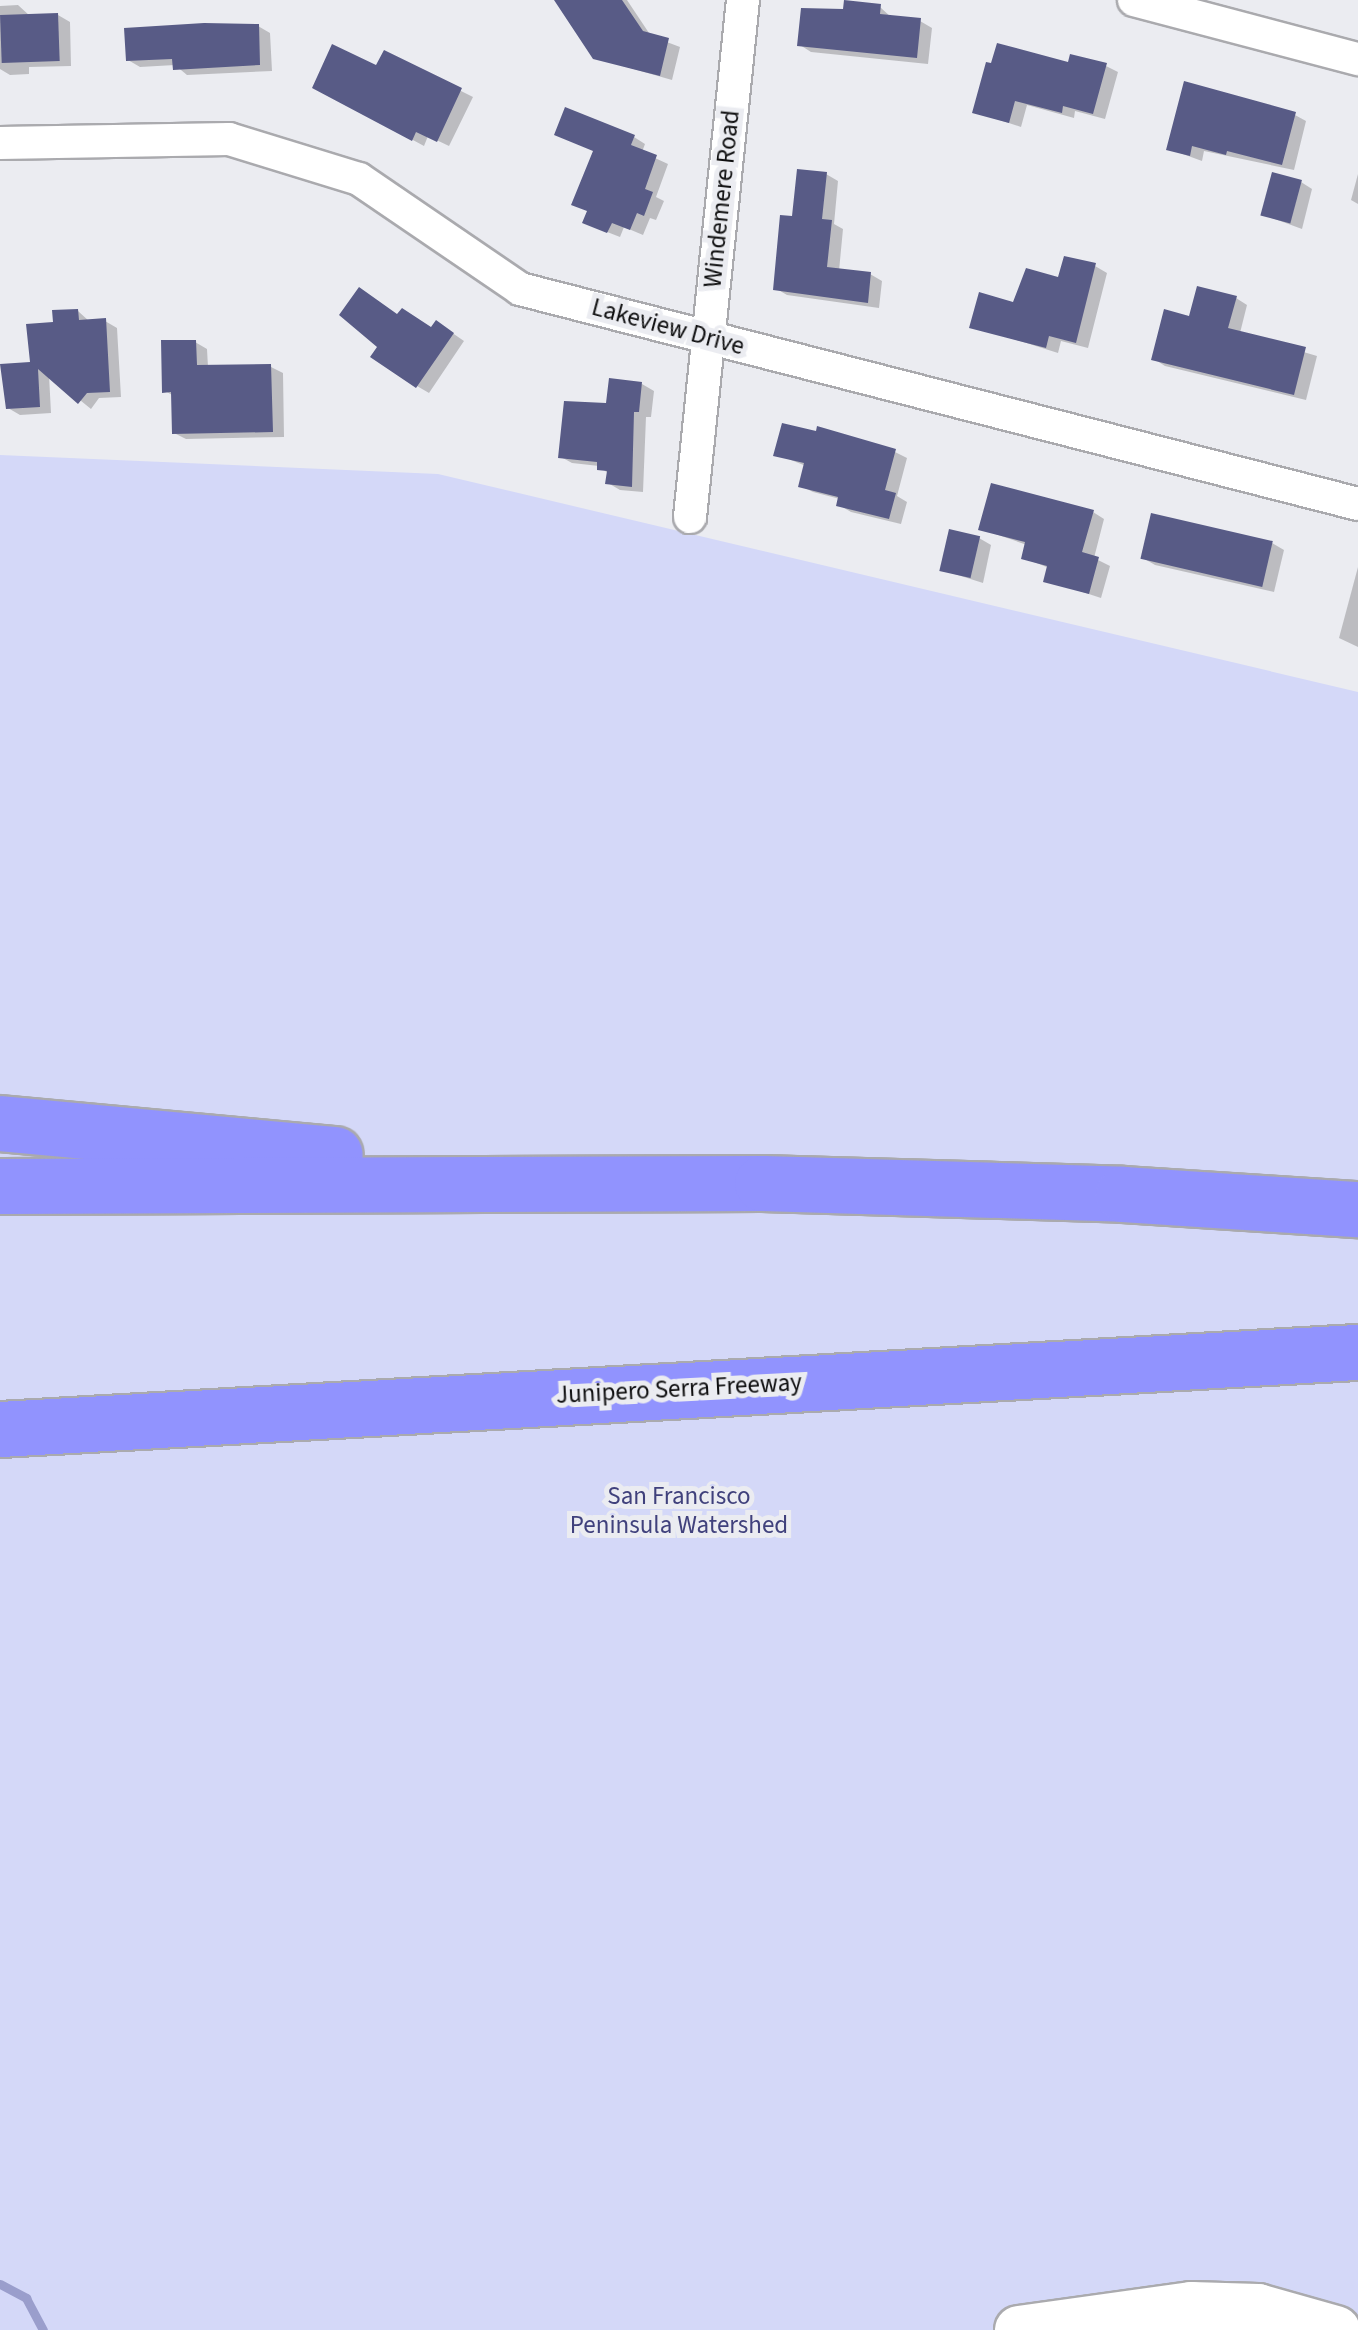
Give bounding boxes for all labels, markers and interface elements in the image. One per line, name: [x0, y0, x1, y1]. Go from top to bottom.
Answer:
street label: Windemere Road: [698, 109, 746, 289]
street label: Lakeview Drive: [588, 292, 748, 362]
street label: Junipero Serra Freeway: [555, 1368, 803, 1410]
park label: San Francisco Peninsula Watershed: [570, 1482, 788, 1541]

